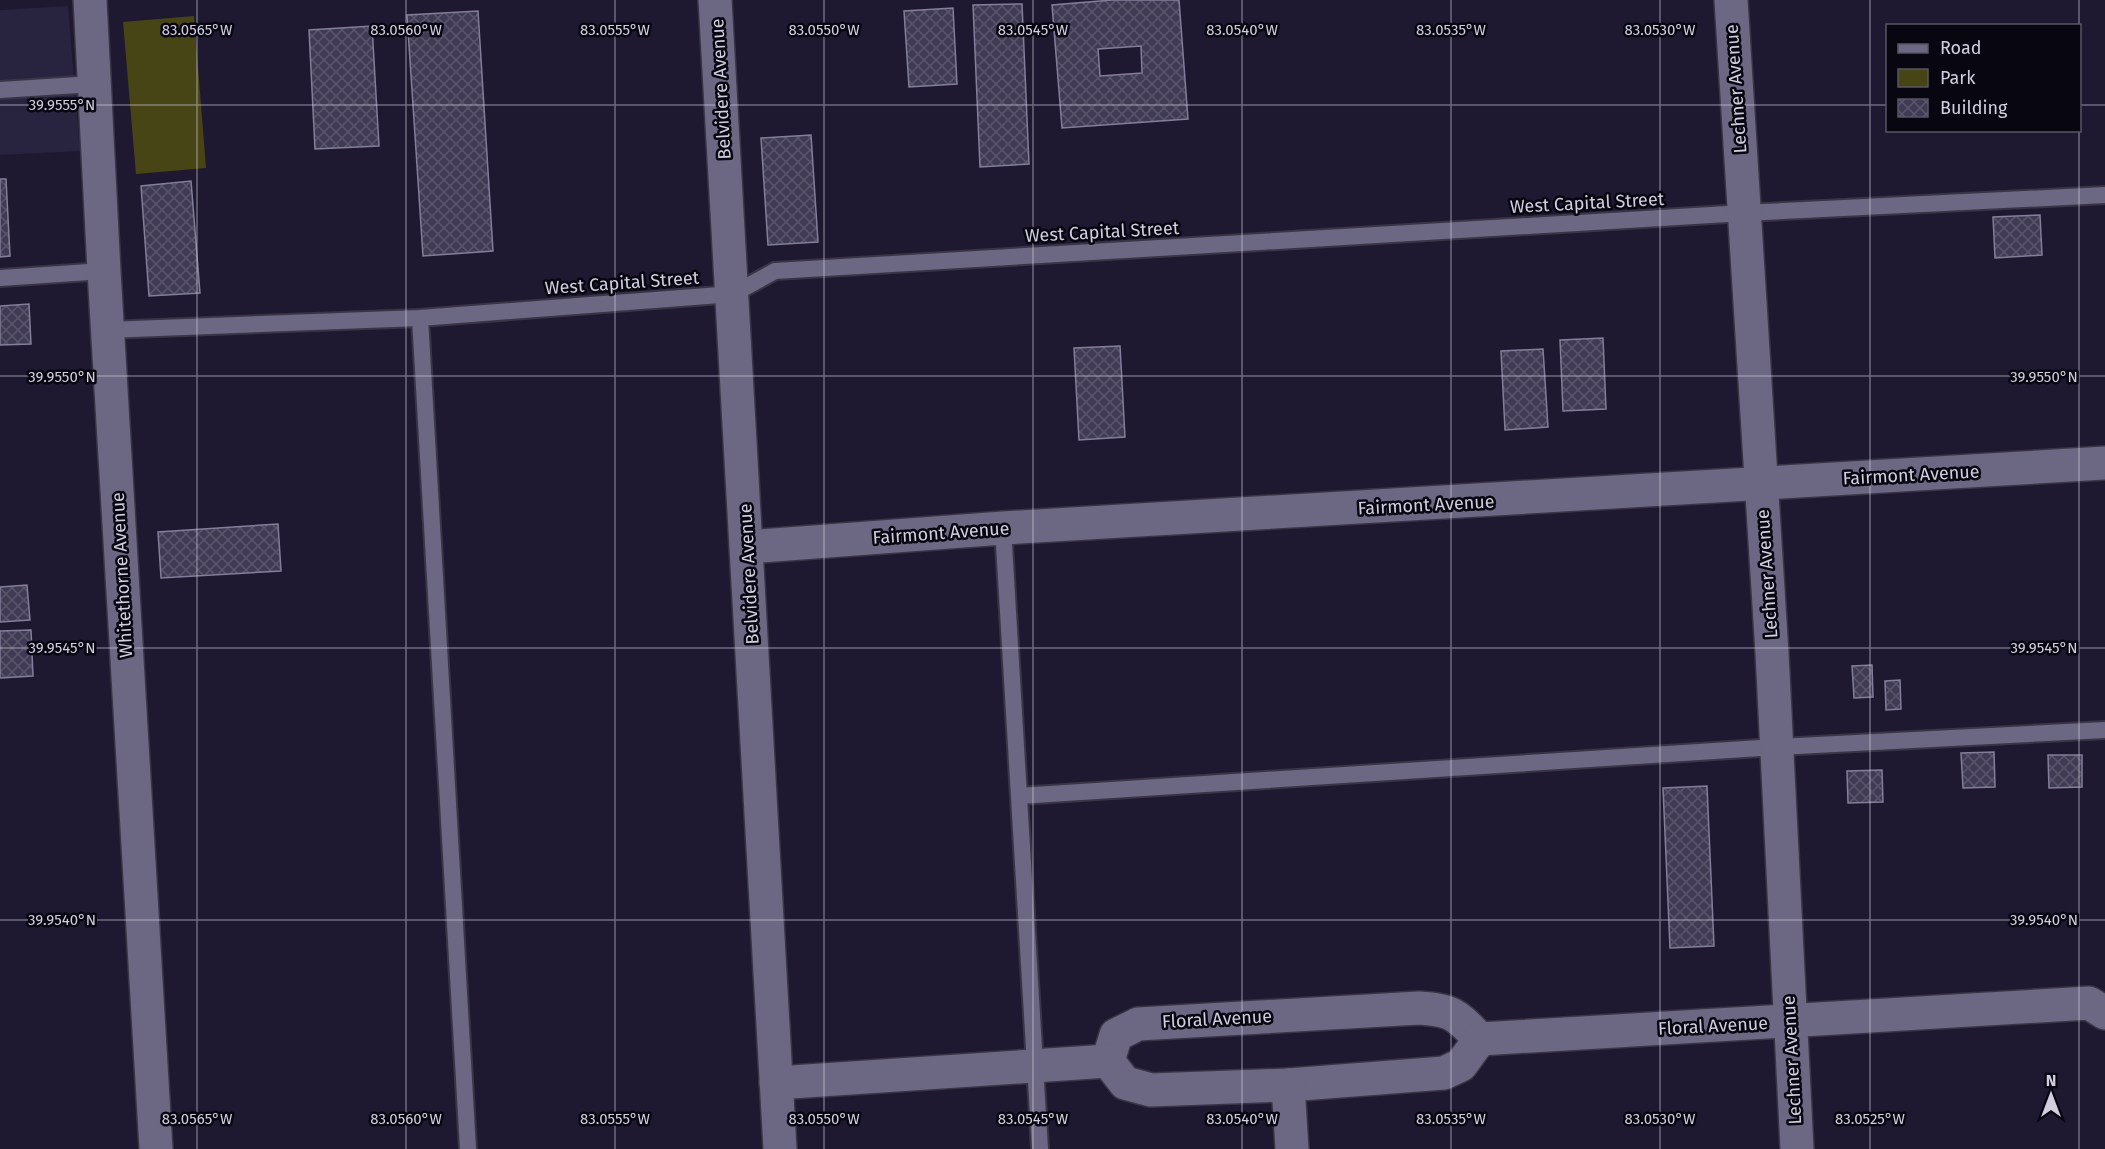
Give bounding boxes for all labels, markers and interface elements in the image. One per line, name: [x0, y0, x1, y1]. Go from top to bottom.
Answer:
street label: Belvidere Avenue: [706, 18, 736, 160]
text: 83.0565°W: [162, 21, 233, 39]
text: 83.0560°W: [370, 21, 442, 39]
text: 83.0555°W: [580, 21, 651, 39]
text: 83.0550°W: [788, 21, 860, 39]
text: 83.0545°W: [998, 21, 1069, 39]
text: 83.0540°W: [1206, 21, 1278, 39]
text: 83.0535°W: [1416, 21, 1487, 39]
text: 83.0530°W: [1624, 21, 1696, 39]
street label: Lechner Avenue: [1721, 24, 1751, 154]
legend: [1886, 24, 2081, 132]
text: Road: [1940, 37, 1982, 59]
text: Park: [1940, 67, 1976, 89]
text: 39.9555°N: [29, 96, 95, 114]
text: Building: [1940, 97, 2008, 119]
street label: West Capital Street: [1509, 188, 1665, 218]
street label: West Capital Street: [1024, 217, 1180, 247]
street label: West Capital Street: [544, 267, 700, 299]
text: 39.9550°N: [28, 368, 96, 386]
text: 39.9550°N: [2010, 368, 2078, 386]
street label: Fairmont Avenue: [1842, 460, 1980, 490]
street label: Fairmont Avenue: [1357, 490, 1495, 520]
street label: Whitethorne Avenue: [107, 492, 137, 658]
street label: Belvidere Avenue: [734, 503, 764, 645]
street label: Lechner Avenue: [1752, 509, 1782, 639]
street label: Fairmont Avenue: [872, 517, 1010, 549]
text: 39.9545°N: [28, 639, 96, 657]
text: 39.9545°N: [2010, 639, 2078, 657]
text: 39.9540°N: [28, 911, 96, 929]
text: 39.9540°N: [2010, 911, 2078, 929]
street label: Lechner Avenue: [1778, 995, 1806, 1125]
street label: Floral Avenue: [1161, 1005, 1273, 1033]
street label: Floral Avenue: [1657, 1012, 1769, 1040]
north arrow: [2021, 1065, 2081, 1125]
text: N: [2046, 1071, 2056, 1090]
text: 83.0565°W: [162, 1110, 233, 1128]
text: 83.0560°W: [370, 1110, 442, 1128]
text: 83.0555°W: [580, 1110, 651, 1128]
text: 83.0550°W: [788, 1110, 860, 1128]
text: 83.0545°W: [998, 1110, 1069, 1128]
text: 83.0540°W: [1206, 1110, 1278, 1128]
text: 83.0535°W: [1416, 1110, 1487, 1128]
text: 83.0530°W: [1624, 1110, 1696, 1128]
text: 83.0525°W: [1835, 1110, 1906, 1128]

